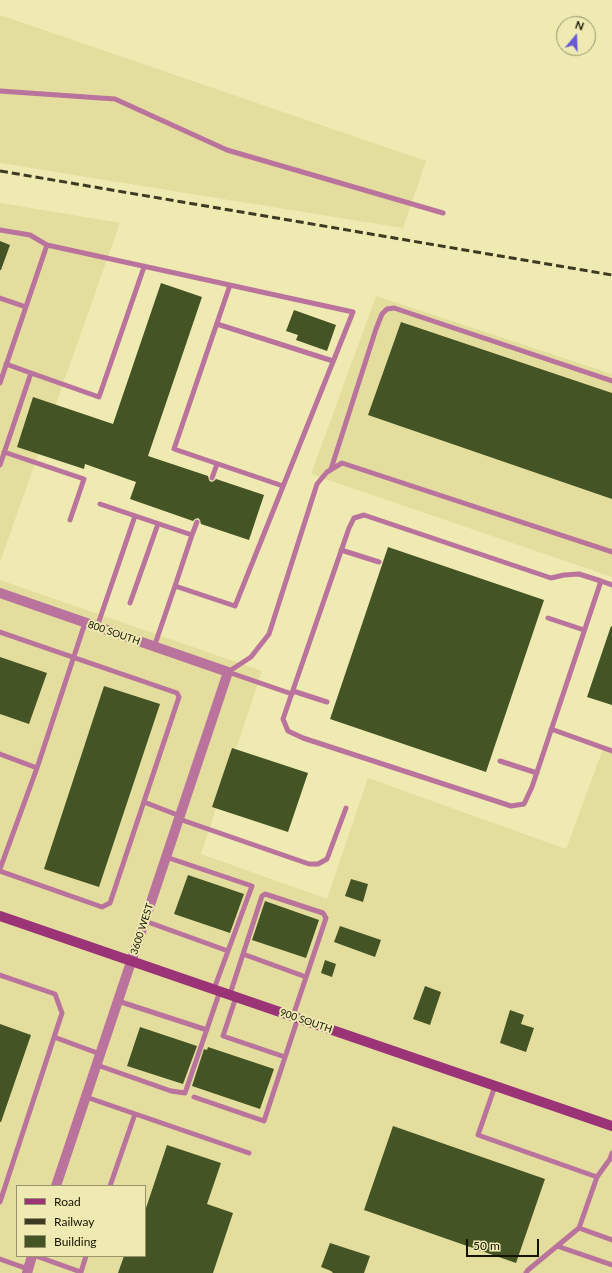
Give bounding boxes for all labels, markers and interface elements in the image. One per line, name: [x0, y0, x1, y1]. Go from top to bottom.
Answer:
north arrow: [556, 16, 596, 56]
text: N: [574, 18, 586, 33]
street label: 800 SOUTH: [86, 618, 142, 648]
street label: 3600 WEST: [128, 902, 156, 956]
street label: 900 SOUTH: [278, 1006, 334, 1036]
legend: [16, 1185, 146, 1257]
text: Road: [54, 1194, 81, 1209]
text: Railway: [54, 1214, 94, 1229]
scale bar: [468, 1231, 541, 1257]
text: Building: [54, 1234, 97, 1249]
text: 50 m: [473, 1238, 500, 1253]

